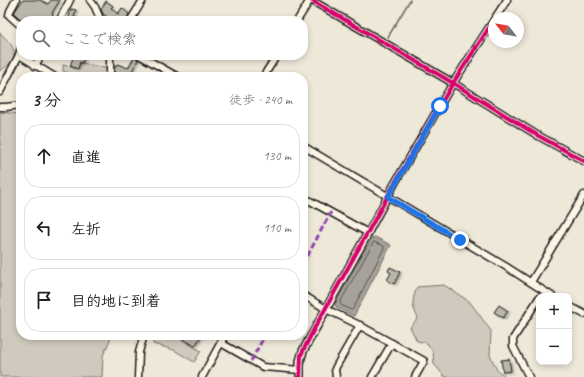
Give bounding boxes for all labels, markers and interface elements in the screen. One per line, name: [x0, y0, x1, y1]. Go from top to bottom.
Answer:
north arrow: [488, 12, 524, 48]
search box: [16, 16, 308, 60]
icon: search: [30, 27, 52, 49]
text: ここで検索: [62, 30, 137, 49]
text: 3 分: [32, 90, 61, 111]
text: 徒歩 · 240 m: [229, 92, 292, 108]
route start: [431, 97, 449, 115]
icon: ahead: [33, 145, 55, 167]
text: 直進: [71, 148, 101, 167]
text: 130 m: [263, 148, 291, 164]
icon: left: [33, 217, 55, 239]
text: 左折: [71, 220, 101, 239]
text: 110 m: [263, 220, 291, 236]
route end: [451, 231, 469, 249]
icon: arrive: [33, 289, 55, 311]
text: 目的地に到着: [71, 292, 161, 311]
map controls: [536, 293, 572, 365]
button: +: [536, 293, 572, 329]
button: −: [536, 329, 572, 365]

